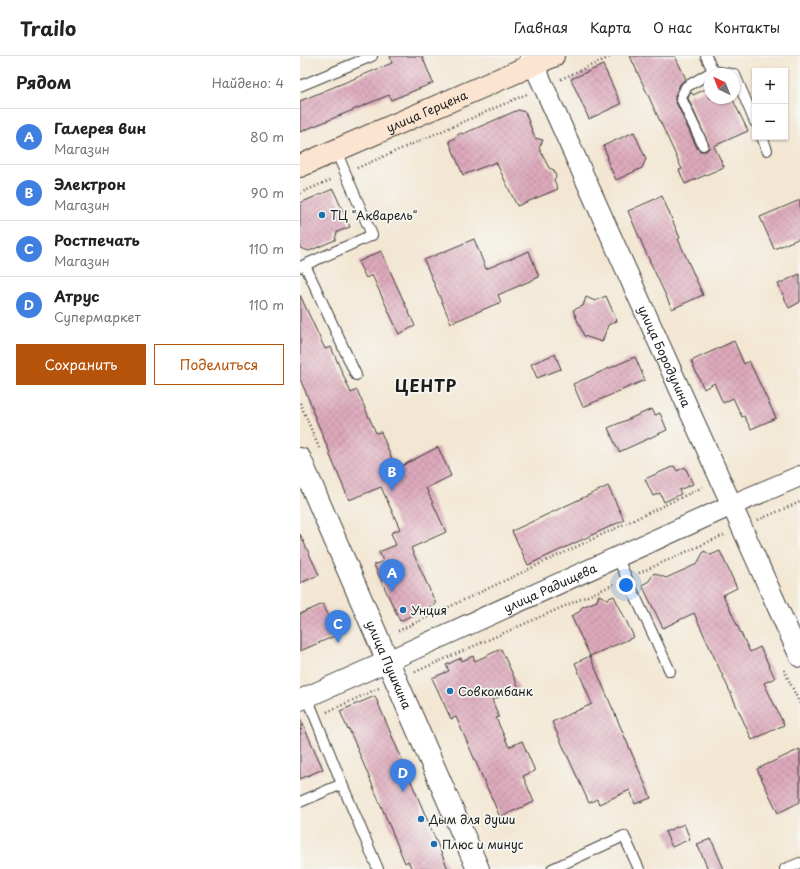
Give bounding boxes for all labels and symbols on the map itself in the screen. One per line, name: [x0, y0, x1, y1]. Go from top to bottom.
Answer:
north arrow: [704, 68, 740, 104]
street label: улица Герцена: [383, 85, 470, 137]
place label: ТЦ "Акварель": [330, 206, 418, 224]
marker: ТЦ "Акварель": [317, 210, 327, 220]
street label: улица Бородулина: [634, 302, 696, 410]
district label: ЦЕНТР: [395, 373, 457, 397]
pin: B: [379, 458, 405, 491]
street label: улица Радищева: [500, 558, 600, 617]
pin: A: [379, 559, 405, 592]
your location: [616, 575, 636, 595]
place label: Унция: [411, 601, 447, 619]
marker: Унция: [398, 605, 408, 615]
pin: C: [325, 610, 351, 643]
street label: улица Пушкина: [362, 617, 417, 712]
place label: Совкомбанк: [458, 682, 534, 700]
marker: Совкомбанк: [445, 686, 455, 696]
pin: D: [390, 759, 416, 792]
place label: Дым для души: [428, 810, 516, 828]
marker: Дым для души: [416, 814, 426, 824]
place label: Плюс и минус: [442, 835, 524, 853]
marker: Плюс и минус: [429, 839, 439, 849]

